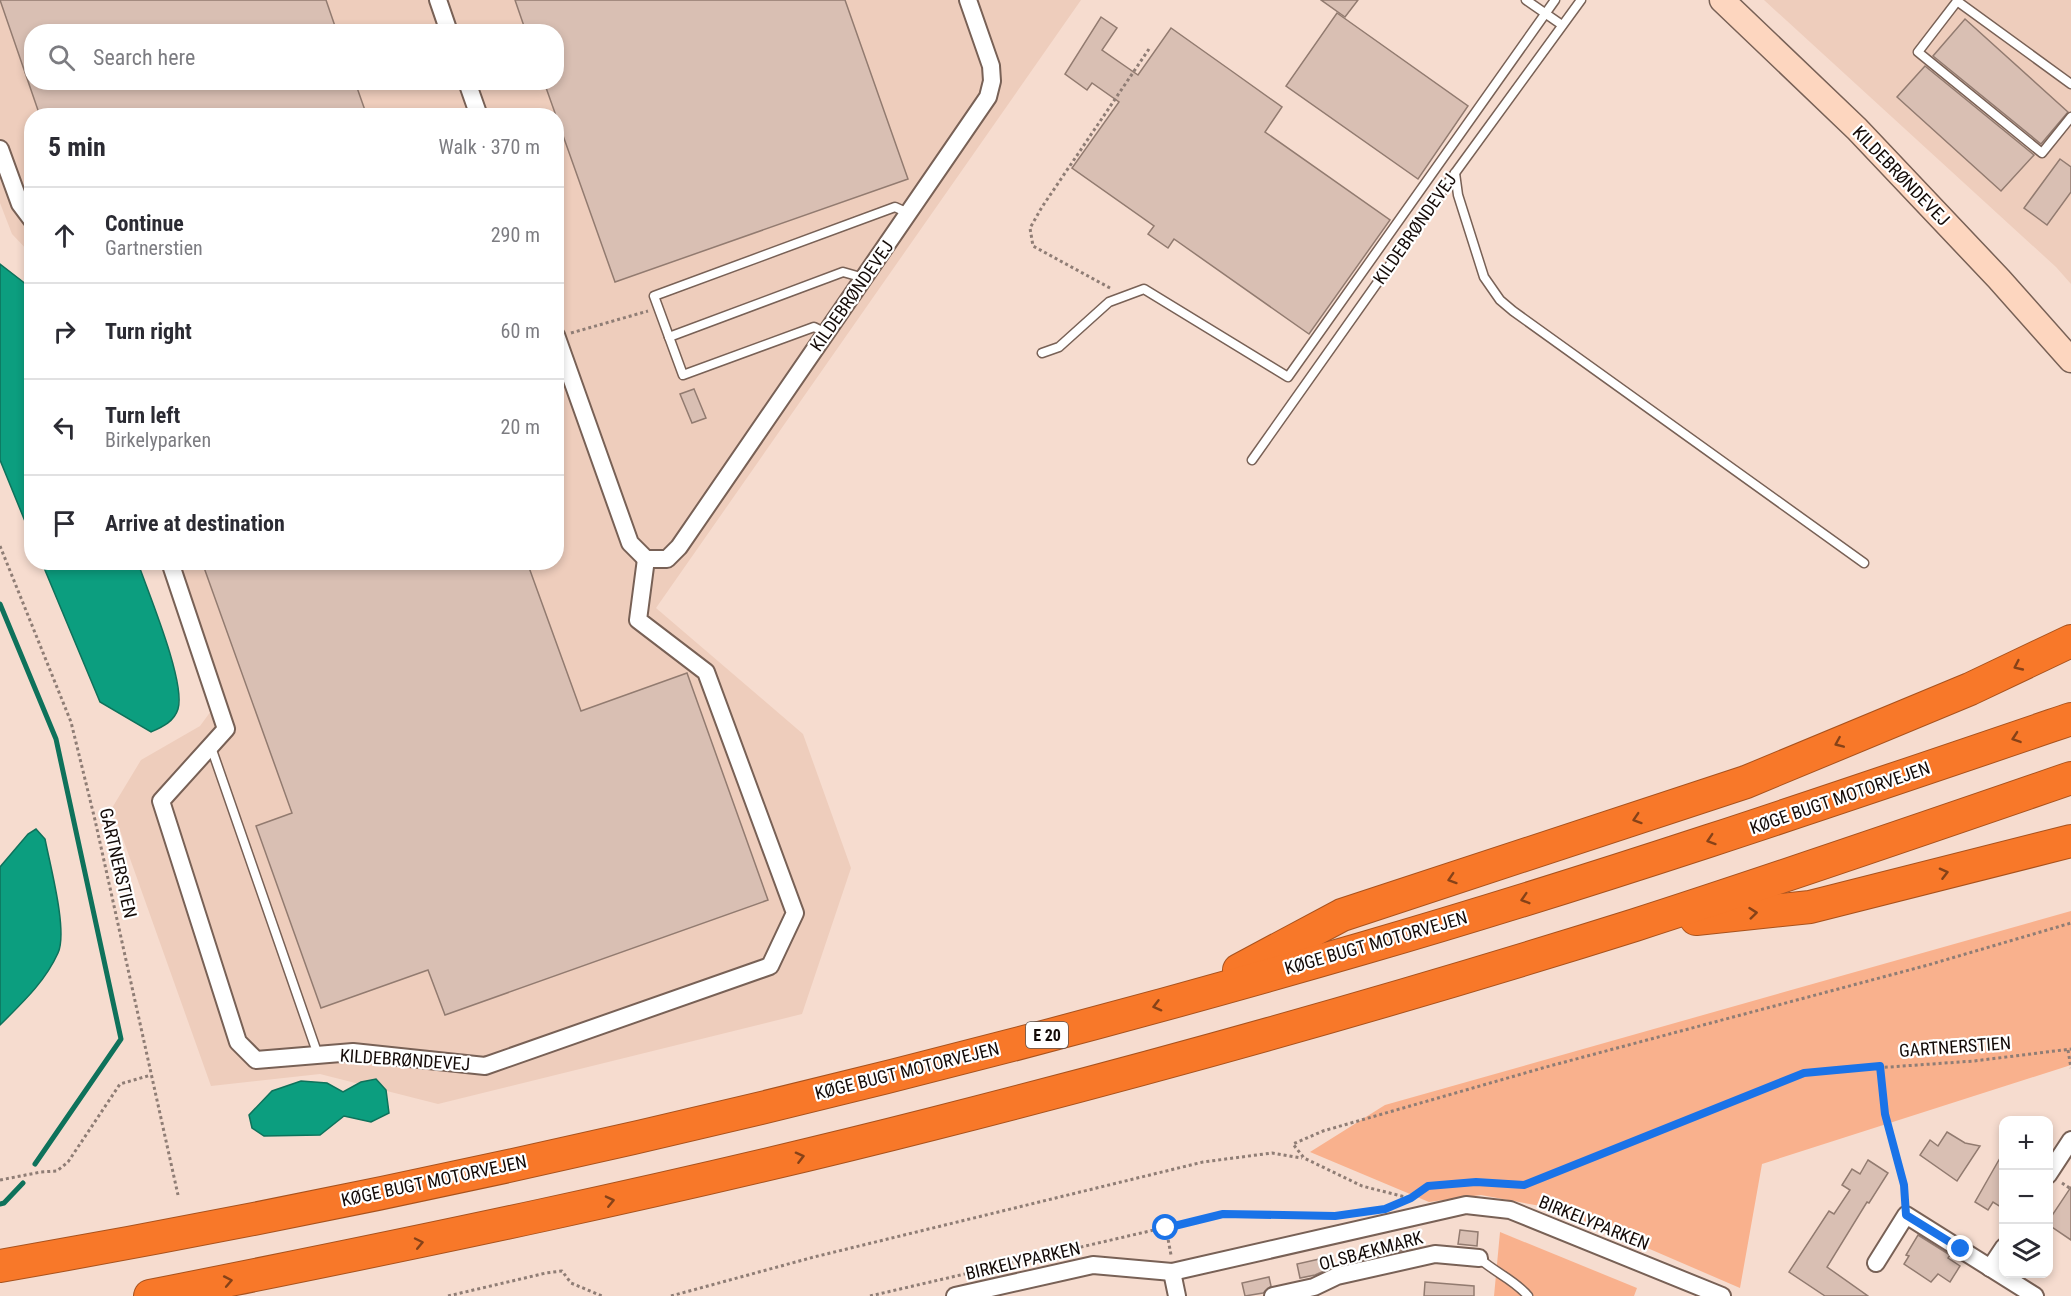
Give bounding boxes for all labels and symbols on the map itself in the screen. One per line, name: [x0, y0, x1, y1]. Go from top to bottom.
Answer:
street label: KILDEBRØNDEVEJ: [1849, 121, 1954, 230]
street label: KILDEBRØNDEVEJ: [1369, 169, 1461, 288]
street label: KILDEBRØNDEVEJ: [806, 236, 898, 355]
one-way arrow: [2014, 658, 2025, 670]
one-way arrow: [2011, 731, 2022, 744]
one-way arrow: [1835, 736, 1846, 748]
street label: KØGE BUGT MOTORVEJEN: [1747, 757, 1933, 838]
street label: GARTNERSTIEN: [96, 806, 141, 920]
one-way arrow: [1632, 811, 1643, 824]
one-way arrow: [1706, 833, 1717, 846]
one-way arrow: [1939, 868, 1949, 881]
one-way arrow: [1447, 872, 1458, 885]
one-way arrow: [1520, 892, 1531, 904]
street label: KØGE BUGT MOTORVEJEN: [1282, 906, 1470, 979]
one-way arrow: [1749, 907, 1758, 920]
one-way arrow: [1152, 999, 1162, 1011]
road number: E 20: [1026, 1022, 1068, 1048]
street label: GARTNERSTIEN: [1898, 1032, 2012, 1061]
street label: KØGE BUGT MOTORVEJEN: [813, 1037, 1001, 1104]
street label: KILDEBRØNDEVEJ: [339, 1044, 471, 1075]
street label: KØGE BUGT MOTORVEJEN: [339, 1151, 529, 1210]
one-way arrow: [794, 1151, 804, 1164]
street label: BIRKELYPARKEN: [1536, 1191, 1652, 1254]
one-way arrow: [604, 1195, 614, 1208]
route start: [1152, 1214, 1178, 1240]
street label: OLSBÆKMARK: [1317, 1227, 1425, 1274]
route end: [1947, 1235, 1973, 1261]
one-way arrow: [414, 1237, 424, 1250]
street label: BIRKELYPARKEN: [963, 1237, 1082, 1284]
one-way arrow: [223, 1275, 233, 1288]

